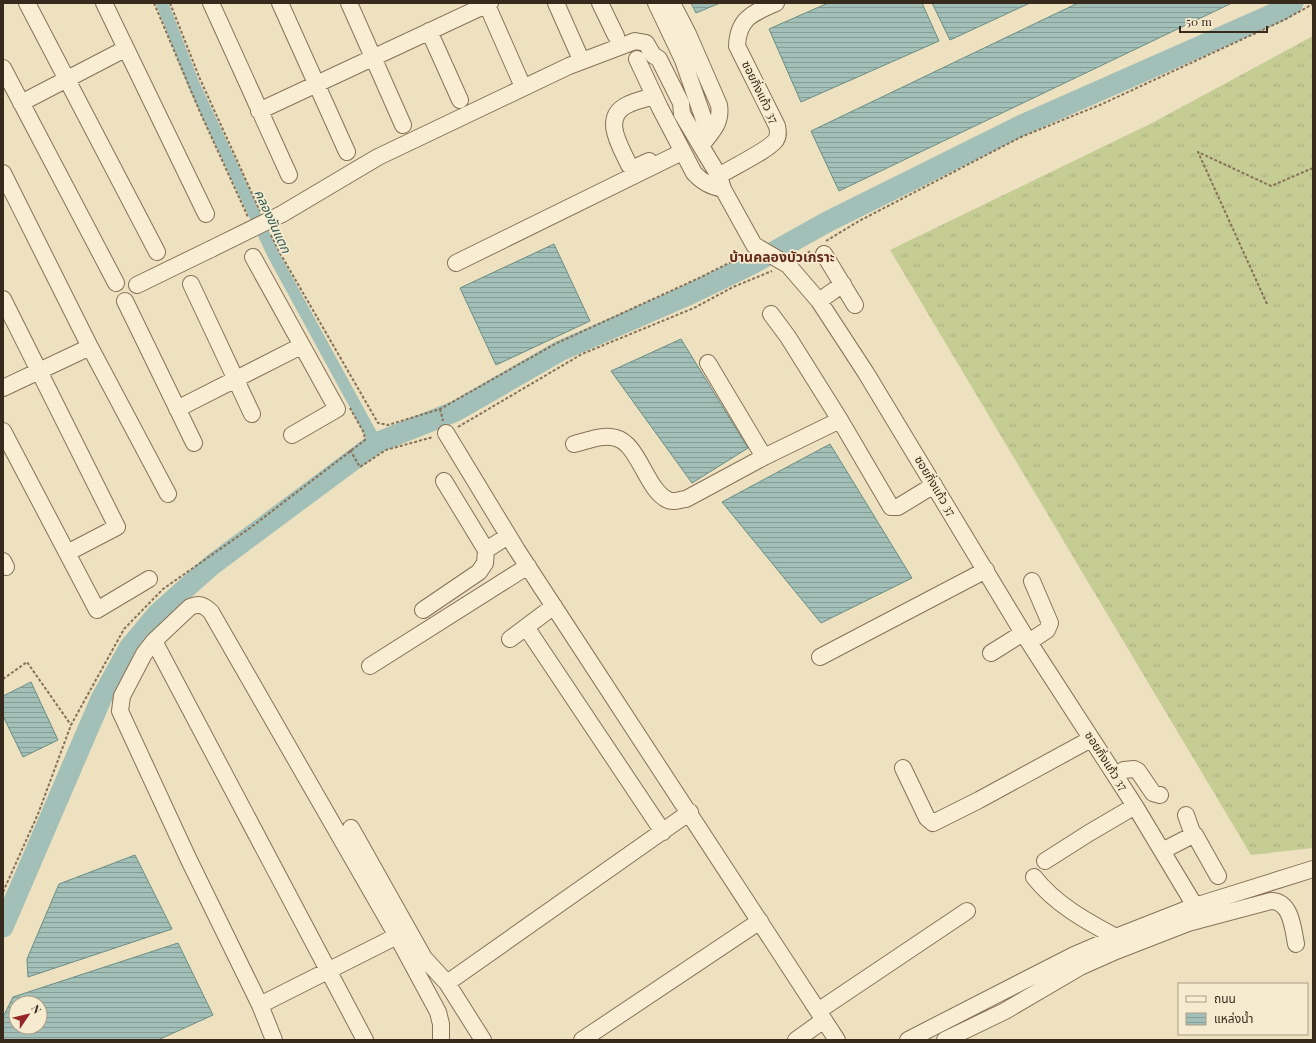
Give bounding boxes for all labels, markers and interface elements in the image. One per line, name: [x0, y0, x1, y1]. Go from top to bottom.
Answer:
scale bar: [1180, 8, 1267, 34]
text: 50 m: [1186, 13, 1212, 29]
street label: ซอยกิ่งแก้ว 37: [739, 58, 783, 126]
water label: คลองขันแตก: [251, 186, 296, 256]
district label: บ้านคลองบัวเกราะ: [729, 247, 835, 266]
street label: ซอยกิ่งแก้ว 37: [912, 452, 960, 519]
street label: ซอยกิ่งแก้ว 37: [1082, 728, 1132, 793]
legend: [1178, 983, 1308, 1035]
text: ถนน: [1214, 990, 1236, 1006]
north arrow: [8, 995, 48, 1035]
text: N: [28, 1001, 45, 1017]
text: แหล่งน้ำ: [1214, 1010, 1253, 1026]

